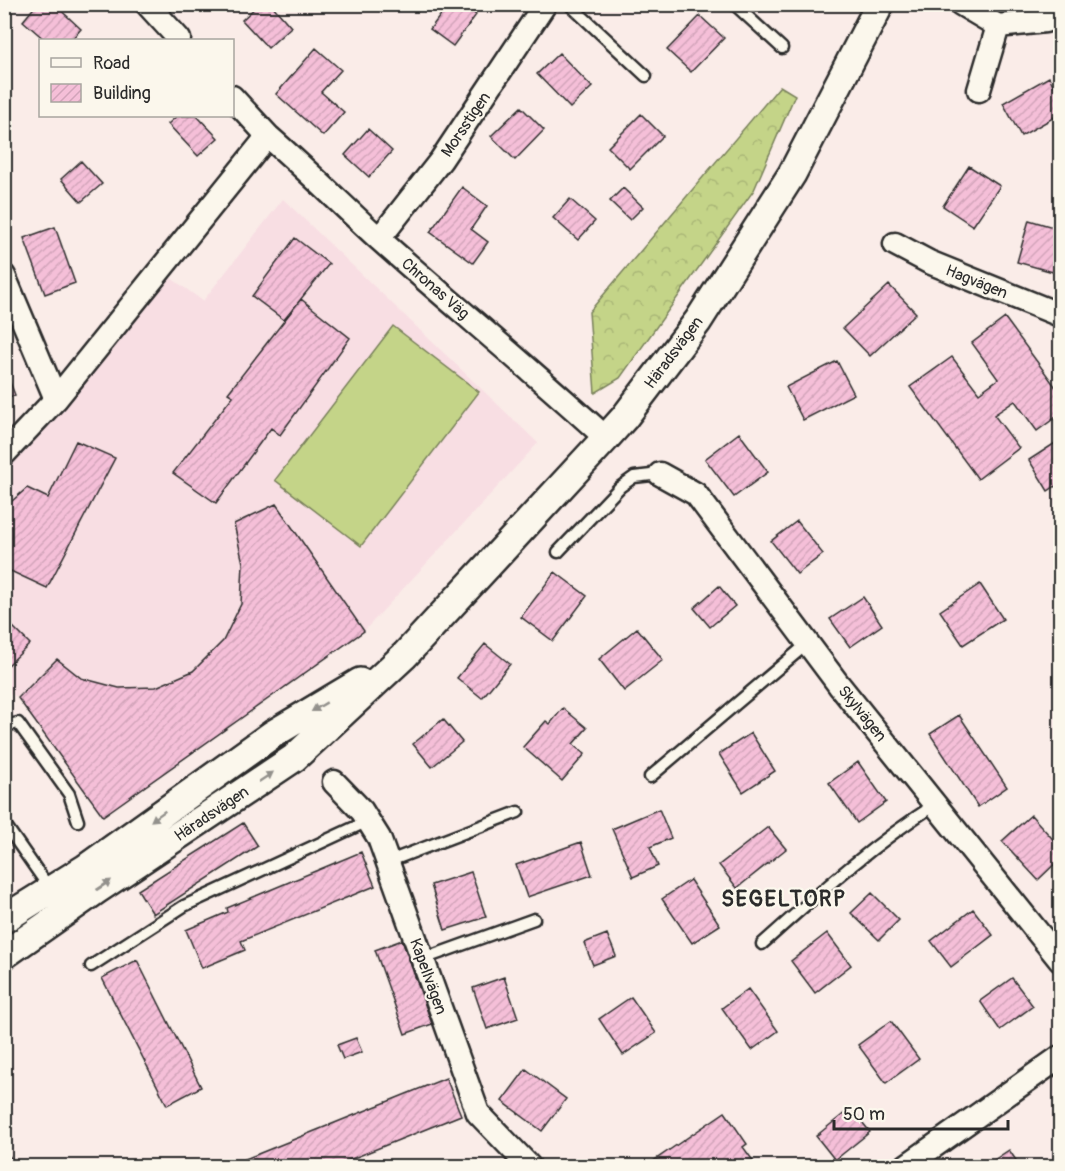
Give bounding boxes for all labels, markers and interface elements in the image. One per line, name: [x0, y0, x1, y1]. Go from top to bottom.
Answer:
legend: [39, 39, 234, 117]
text: Road: [93, 52, 130, 75]
text: Building: [93, 82, 151, 105]
street label: Morsstigen: [437, 88, 495, 161]
street label: Chronas Väg: [397, 254, 473, 324]
street label: Hagvägen: [943, 260, 1011, 303]
street label: Häradsvägen: [640, 312, 707, 393]
street label: Skylvägen: [834, 682, 891, 746]
one-way arrow: [311, 701, 327, 712]
one-way arrow: [258, 771, 274, 783]
street label: Häradsvägen: [171, 782, 253, 846]
one-way arrow: [150, 810, 165, 822]
one-way arrow: [96, 880, 112, 891]
district label: SEGELTORP: [721, 885, 847, 913]
street label: Kapellvägen: [405, 936, 451, 1017]
scale bar: [834, 1093, 1008, 1131]
text: 50 m: [843, 1103, 885, 1126]

